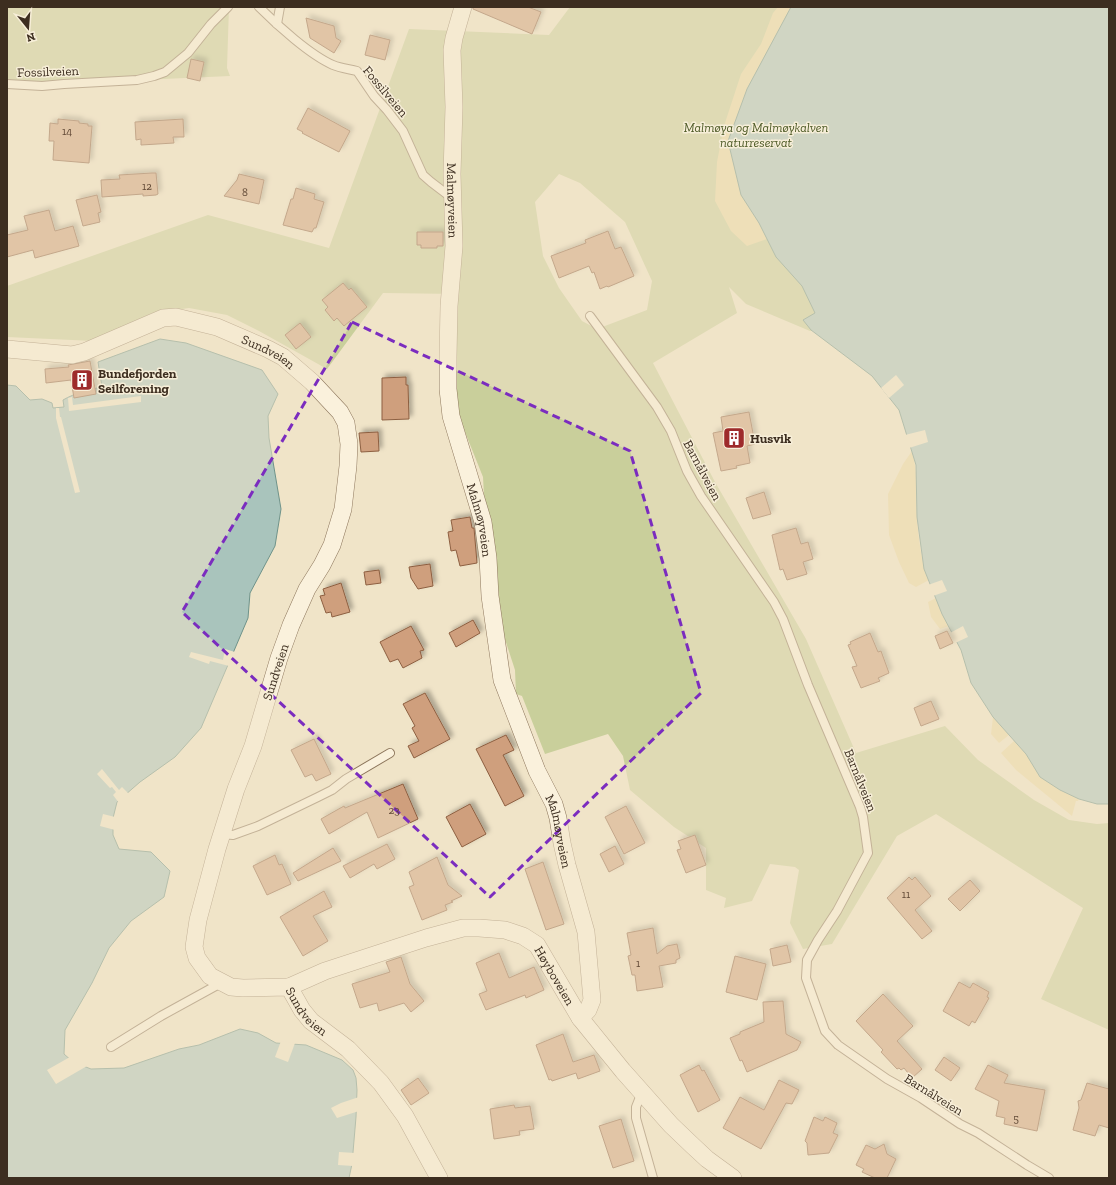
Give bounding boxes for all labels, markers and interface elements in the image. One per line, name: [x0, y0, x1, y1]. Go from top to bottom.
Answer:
north arrow: [8, 8, 48, 48]
text: N: [24, 30, 37, 45]
street label: Fossilveien: [17, 63, 80, 80]
street label: Fossilveien: [360, 63, 412, 120]
park label: Malmøya og Malmøykalven naturreservat: [684, 120, 829, 150]
house number: 14: [62, 125, 72, 138]
street label: Malmøyveien: [444, 163, 461, 239]
house number: 12: [142, 180, 152, 193]
house number: 8: [242, 186, 248, 199]
street label: Sundveien: [239, 332, 298, 372]
place label: Bundefjorden Seilforening: [98, 366, 177, 396]
building icon: Bundefjorden Seilforening: [69, 367, 95, 393]
building icon: Husvik: [721, 425, 747, 451]
place label: Husvik: [750, 431, 791, 446]
street label: Barnålveien: [680, 437, 725, 504]
street label: Malmøyveien: [464, 481, 495, 558]
street label: Sundveien: [259, 642, 292, 702]
street label: Barnålveien: [841, 747, 880, 814]
street label: Malmøyveien: [542, 792, 575, 870]
house number: 23: [388, 804, 400, 817]
house number: 11: [902, 888, 911, 901]
street label: Høyboveien: [531, 944, 578, 1008]
house number: 1: [636, 957, 641, 970]
street label: Sundveien: [283, 984, 331, 1039]
street label: Barnålveien: [902, 1070, 966, 1119]
house number: 5: [1013, 1112, 1019, 1125]

